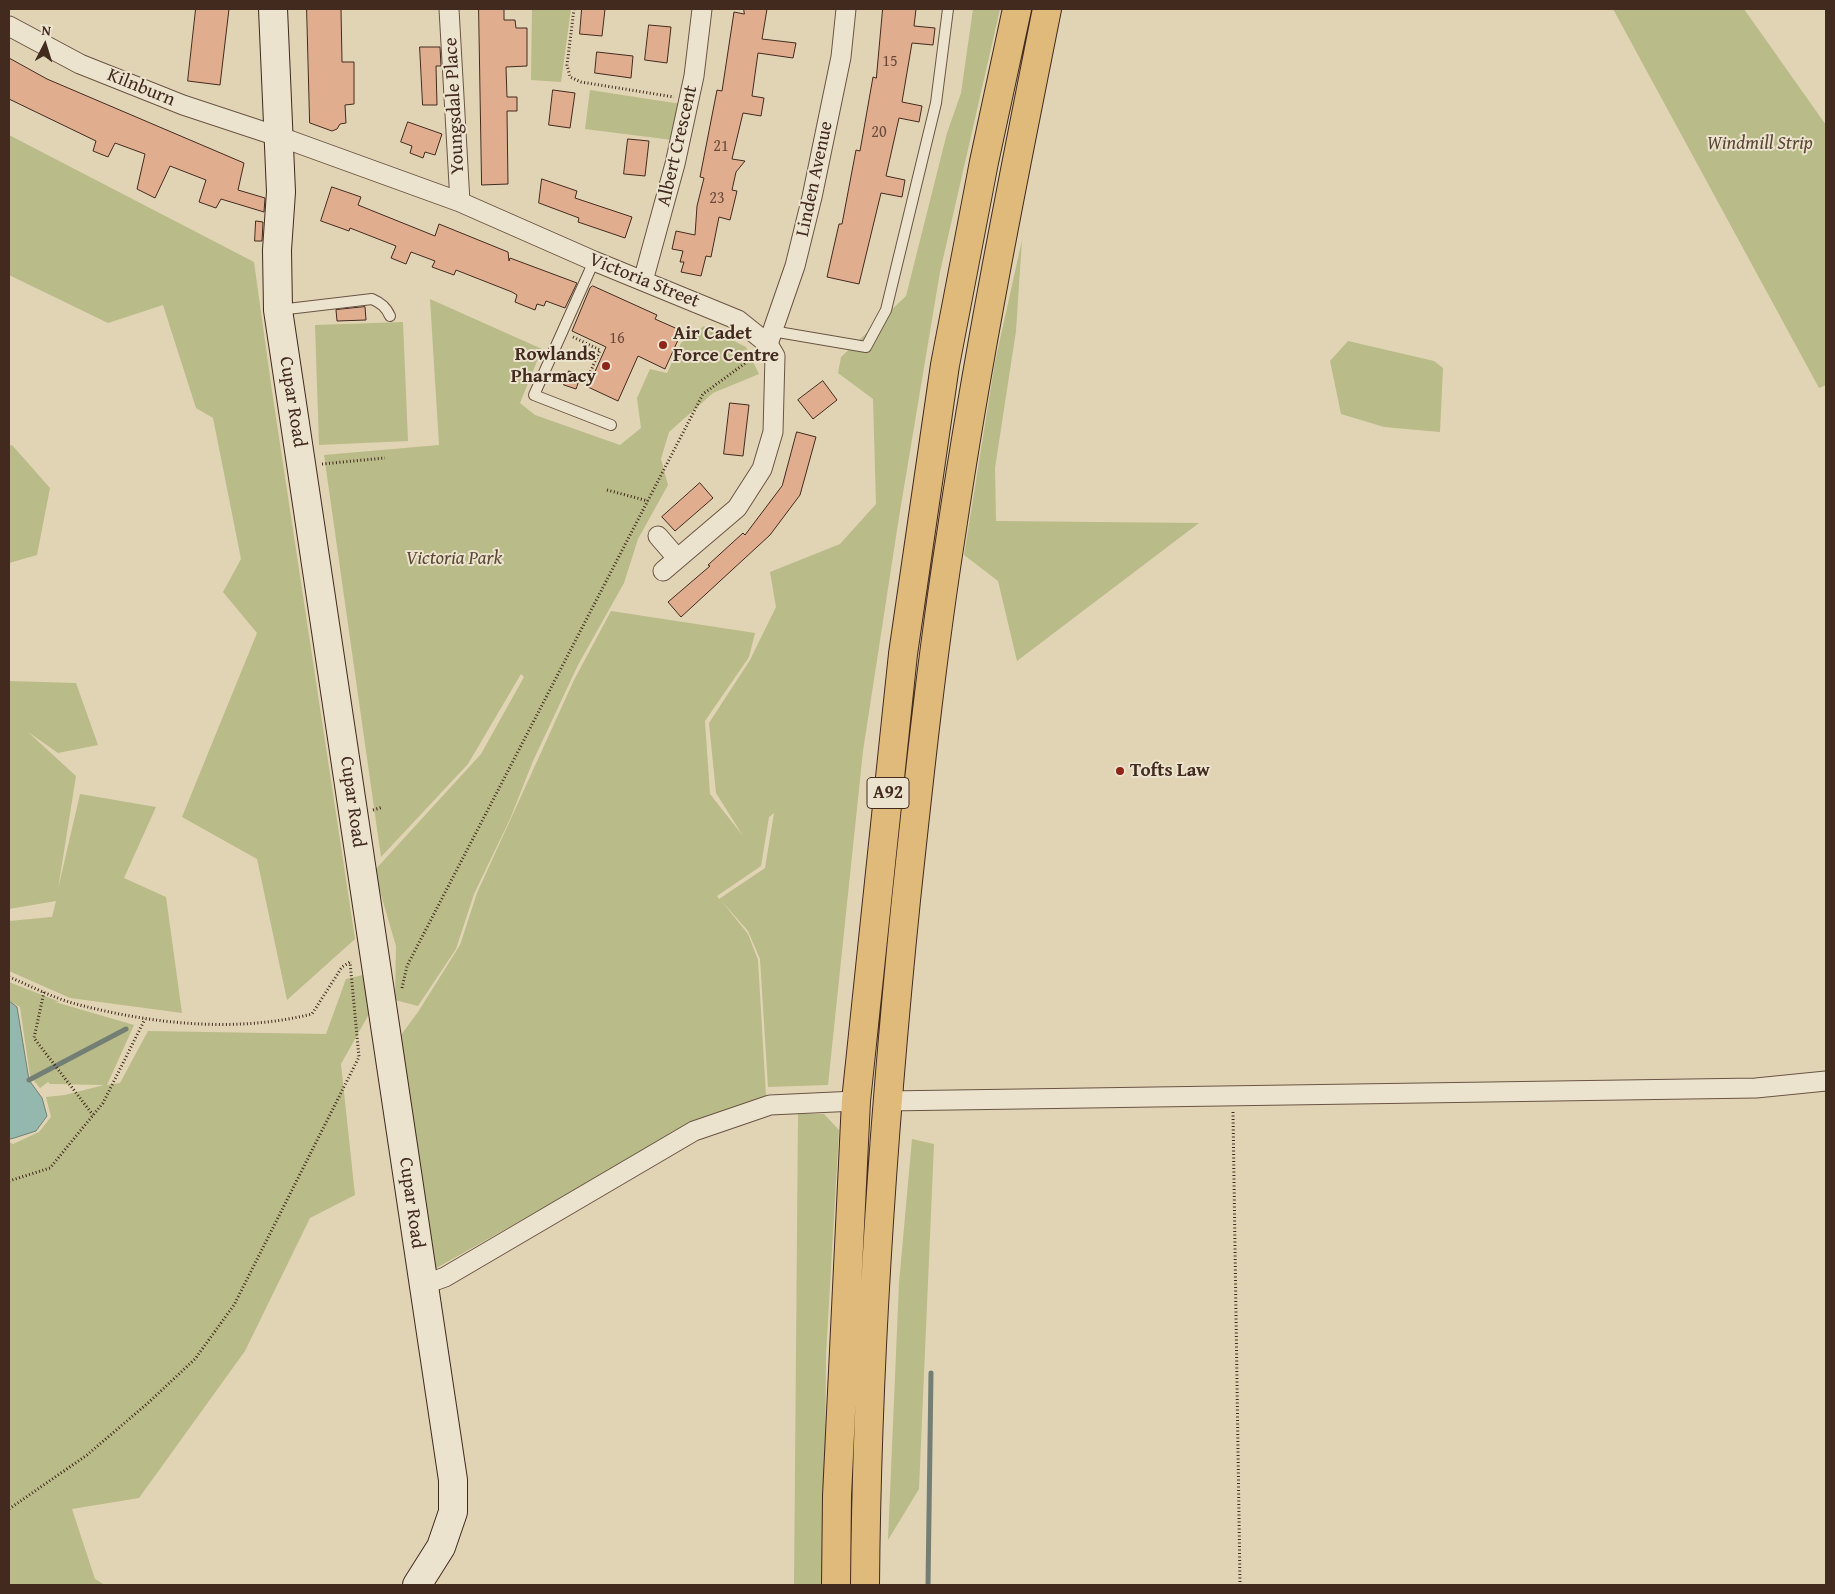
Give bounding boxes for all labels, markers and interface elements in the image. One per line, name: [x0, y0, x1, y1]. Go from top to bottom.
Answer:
north arrow: [20, 20, 70, 70]
text: N: [41, 20, 52, 40]
street label: Youngsdale Place: [440, 37, 470, 175]
house number: 15: [882, 52, 898, 72]
street label: Kilnburn: [104, 64, 178, 112]
street label: Albert Crescent: [653, 83, 703, 209]
street label: Linden Avenue: [792, 119, 838, 239]
house number: 20: [871, 123, 887, 143]
park label: Windmill Strip: [1707, 133, 1813, 155]
house number: 21: [713, 137, 729, 157]
house number: 23: [709, 189, 725, 209]
street label: Victoria Street: [585, 249, 703, 313]
place label: Air Cadet Force Centre: [673, 323, 779, 367]
house number: 16: [609, 329, 625, 349]
marker: Air Cadet Force Centre: [657, 339, 669, 351]
place label: Rowlands Pharmacy: [511, 344, 596, 388]
street label: Cupar Road: [274, 355, 310, 449]
marker: Rowlands Pharmacy: [600, 360, 612, 372]
park label: Victoria Park: [406, 548, 502, 570]
street label: Cupar Road: [334, 755, 370, 849]
place label: Tofts Law: [1130, 760, 1210, 782]
marker: Tofts Law: [1114, 765, 1126, 777]
road number: A92: [867, 778, 909, 808]
street label: Cupar Road: [393, 1156, 429, 1250]

